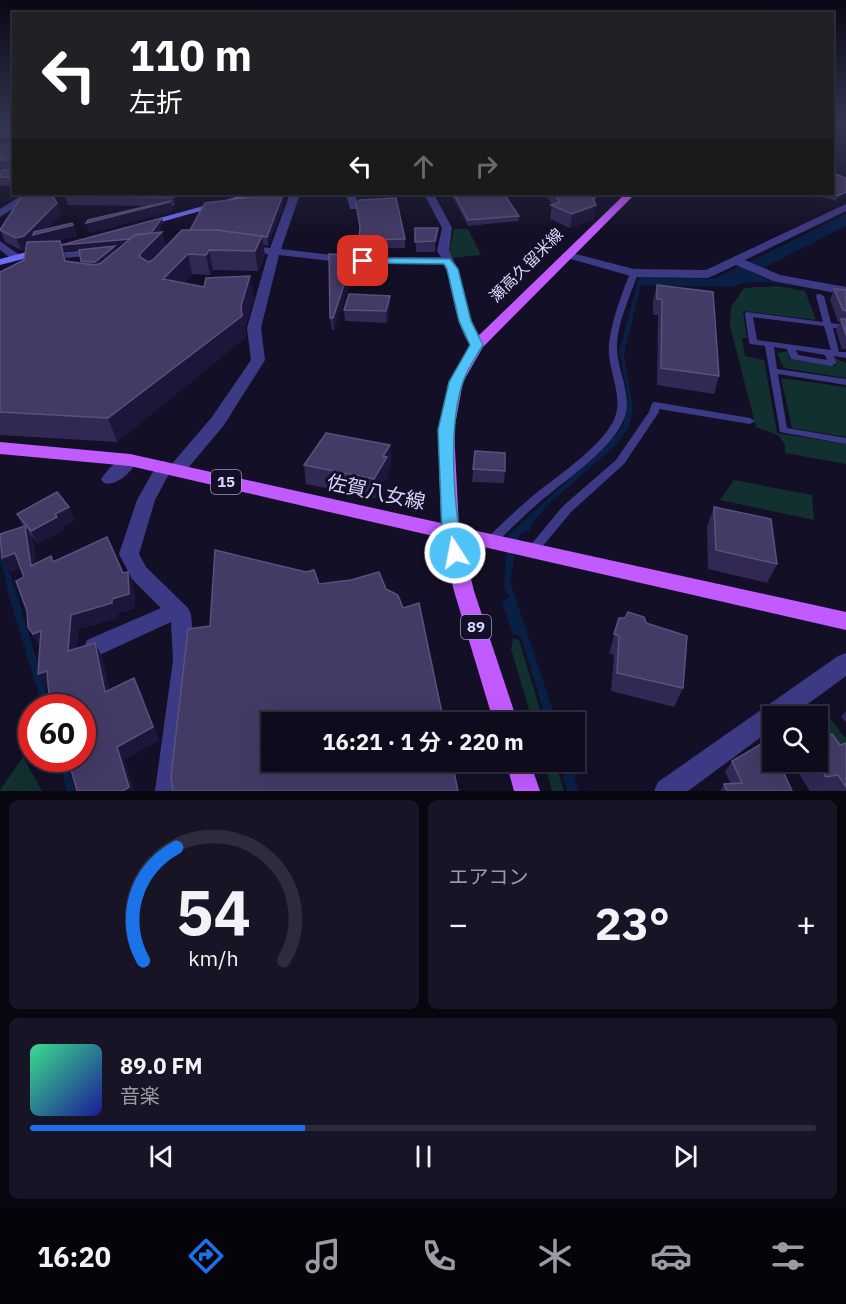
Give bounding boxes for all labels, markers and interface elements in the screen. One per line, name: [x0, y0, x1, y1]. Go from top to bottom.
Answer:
text: 110 m: [129, 28, 252, 83]
icon: left: [30, 36, 108, 114]
text: 左折: [129, 84, 183, 119]
icon: left: [344, 150, 377, 183]
icon: ahead: [407, 150, 440, 183]
icon: right: [470, 150, 503, 183]
street label: 瀬高久留米線: [485, 224, 567, 306]
pin: [337, 235, 388, 286]
icon: arrive: [346, 244, 379, 277]
street label: 佐賀八女線: [324, 468, 428, 515]
road number: 15: [211, 470, 241, 494]
position arrow: [423, 521, 487, 585]
road number: 89: [461, 615, 491, 639]
speed limit sign: 60: [18, 694, 96, 772]
map controls: [762, 706, 828, 772]
button: search: [762, 706, 828, 772]
text: 16:21 · 1 分 · 220 m: [322, 727, 524, 756]
text: エアコン: [449, 863, 529, 890]
text: 54: [176, 871, 251, 952]
text: 23°: [595, 894, 670, 952]
text: −: [449, 902, 468, 945]
text: +: [796, 902, 816, 945]
text: km/h: [189, 945, 239, 973]
text: 89.0 FM: [120, 1051, 203, 1080]
text: 音楽: [120, 1082, 160, 1109]
icon: previous: [145, 1140, 178, 1173]
icon: pause: [407, 1140, 440, 1173]
icon: next: [669, 1140, 702, 1173]
icon: directions: [185, 1235, 227, 1277]
icon: music: [302, 1235, 344, 1277]
icon: phone: [418, 1235, 460, 1277]
icon: climate: [534, 1235, 576, 1277]
icon: car: [650, 1235, 692, 1277]
icon: filters: [767, 1235, 809, 1277]
text: 16:20: [37, 1239, 111, 1274]

